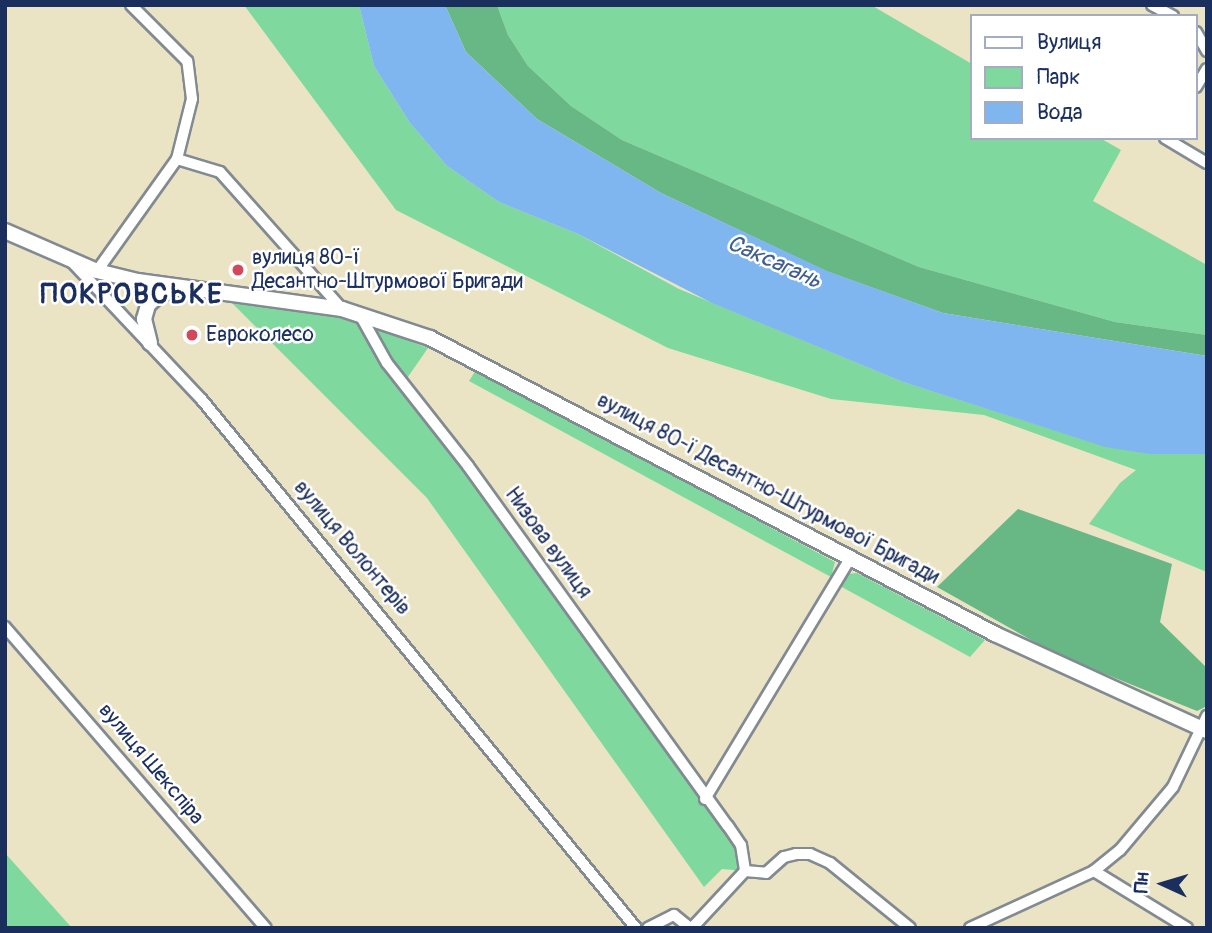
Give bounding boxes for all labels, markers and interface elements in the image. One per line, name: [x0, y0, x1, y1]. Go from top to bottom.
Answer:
legend: [970, 14, 1198, 140]
text: Вулиця: [1037, 29, 1101, 56]
text: Парк: [1037, 64, 1080, 91]
text: Вода: [1037, 99, 1083, 126]
water label: Саксагань: [723, 229, 825, 295]
place label: вулиця 80-ї Десантно-Штурмової Бригади: [252, 245, 523, 295]
marker: вулиця 80-ї Десантно-Штурмової Бригади: [230, 262, 246, 278]
district label: ПОКРОВСЬКЕ: [42, 278, 222, 312]
place label: Евроколесо: [206, 322, 314, 348]
marker: Евроколесо: [184, 327, 200, 343]
street label: вулиця 80-ї Десантно-Штурмової Бригади: [593, 388, 943, 590]
street label: вулиця Волонтерів: [288, 476, 416, 620]
street label: Низова вулиця: [499, 482, 597, 604]
street label: вулиця Шекспіра: [93, 698, 209, 830]
north arrow: [1128, 849, 1198, 919]
text: Пн: [1129, 871, 1155, 894]

